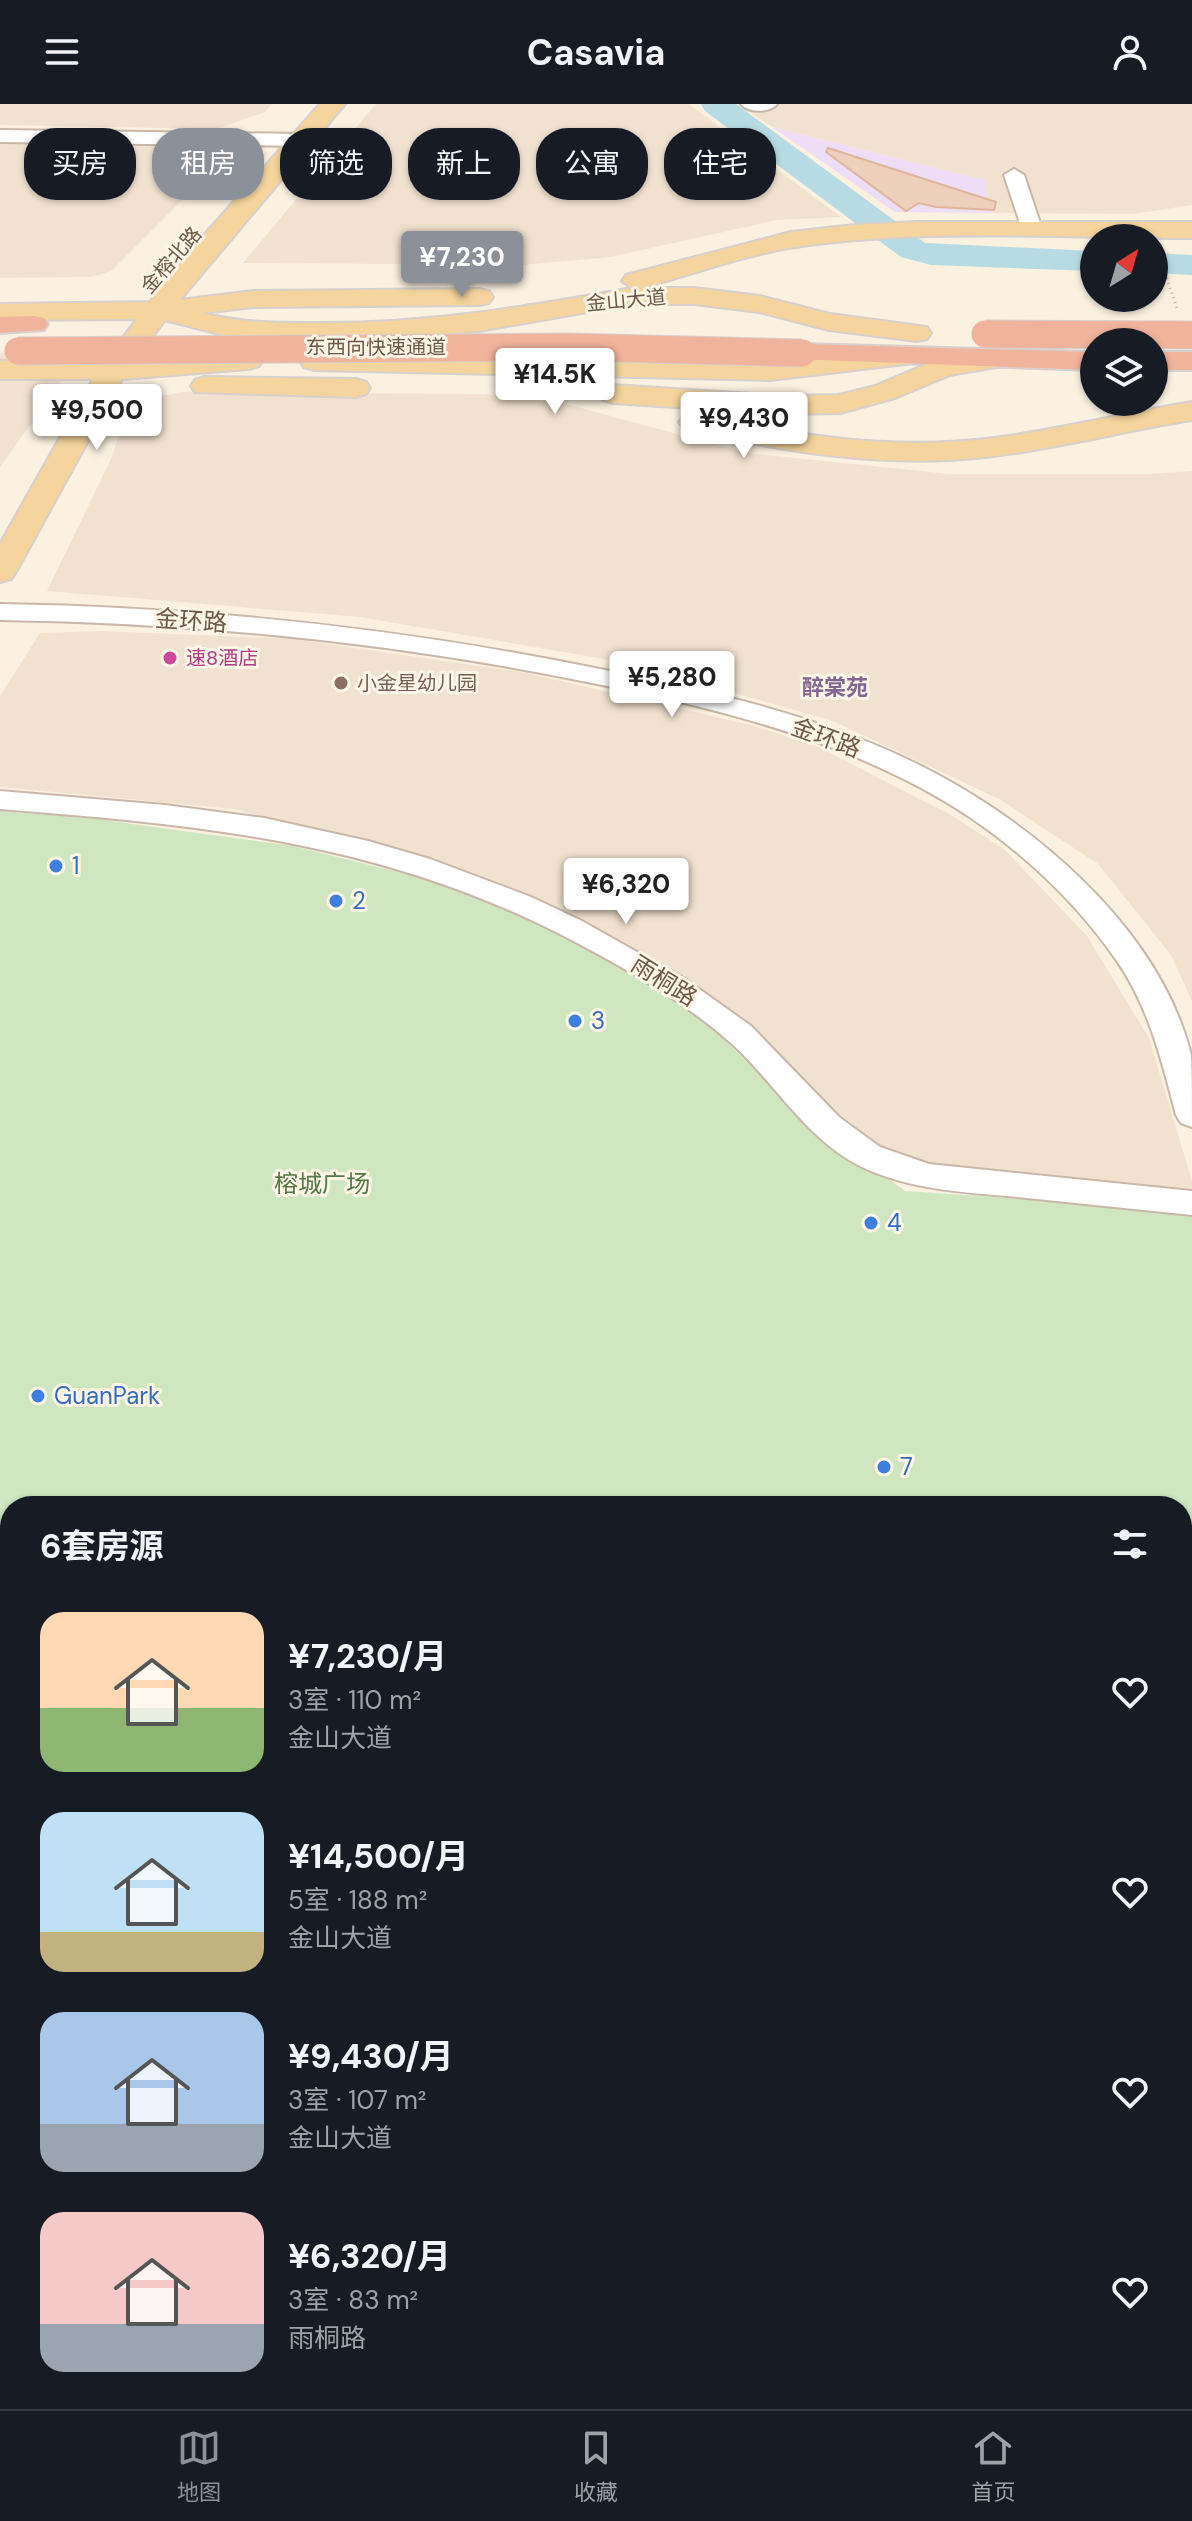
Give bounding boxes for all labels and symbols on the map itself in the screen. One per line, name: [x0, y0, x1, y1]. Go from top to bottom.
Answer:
street label: 金榕北路: [135, 221, 207, 299]
north arrow: [1080, 224, 1168, 312]
pin: ¥7,230: [397, 231, 527, 299]
street label: 金山大道: [585, 284, 667, 316]
street label: 东西向快速通道: [306, 334, 446, 360]
pin: ¥14.5K: [490, 348, 620, 416]
pin: ¥9,500: [32, 384, 162, 452]
pin: ¥9,430: [679, 392, 809, 460]
street label: 金环路: [154, 603, 228, 638]
place label: 速8酒店: [186, 645, 258, 671]
marker: 速8酒店: [161, 649, 179, 667]
pin: ¥5,280: [607, 651, 737, 719]
place label: 小金星幼儿园: [357, 670, 477, 696]
district label: 醉棠苑: [802, 673, 868, 702]
marker: 小金星幼儿园: [332, 674, 350, 692]
street label: 金环路: [787, 711, 865, 764]
place label: 1: [72, 850, 80, 881]
marker: 1: [47, 857, 65, 875]
pin: ¥6,320: [561, 858, 691, 926]
place label: 2: [352, 885, 366, 916]
marker: 2: [327, 892, 345, 910]
street label: 雨桐路: [626, 948, 703, 1013]
place label: 3: [591, 1005, 605, 1036]
marker: 3: [566, 1012, 584, 1030]
park label: 榕城广场: [274, 1168, 370, 1199]
place label: 4: [887, 1207, 902, 1238]
marker: 4: [862, 1214, 880, 1232]
place label: GuanPark: [54, 1380, 160, 1411]
marker: GuanPark: [29, 1387, 47, 1405]
place label: 7: [900, 1451, 913, 1482]
marker: 7: [875, 1458, 893, 1476]

